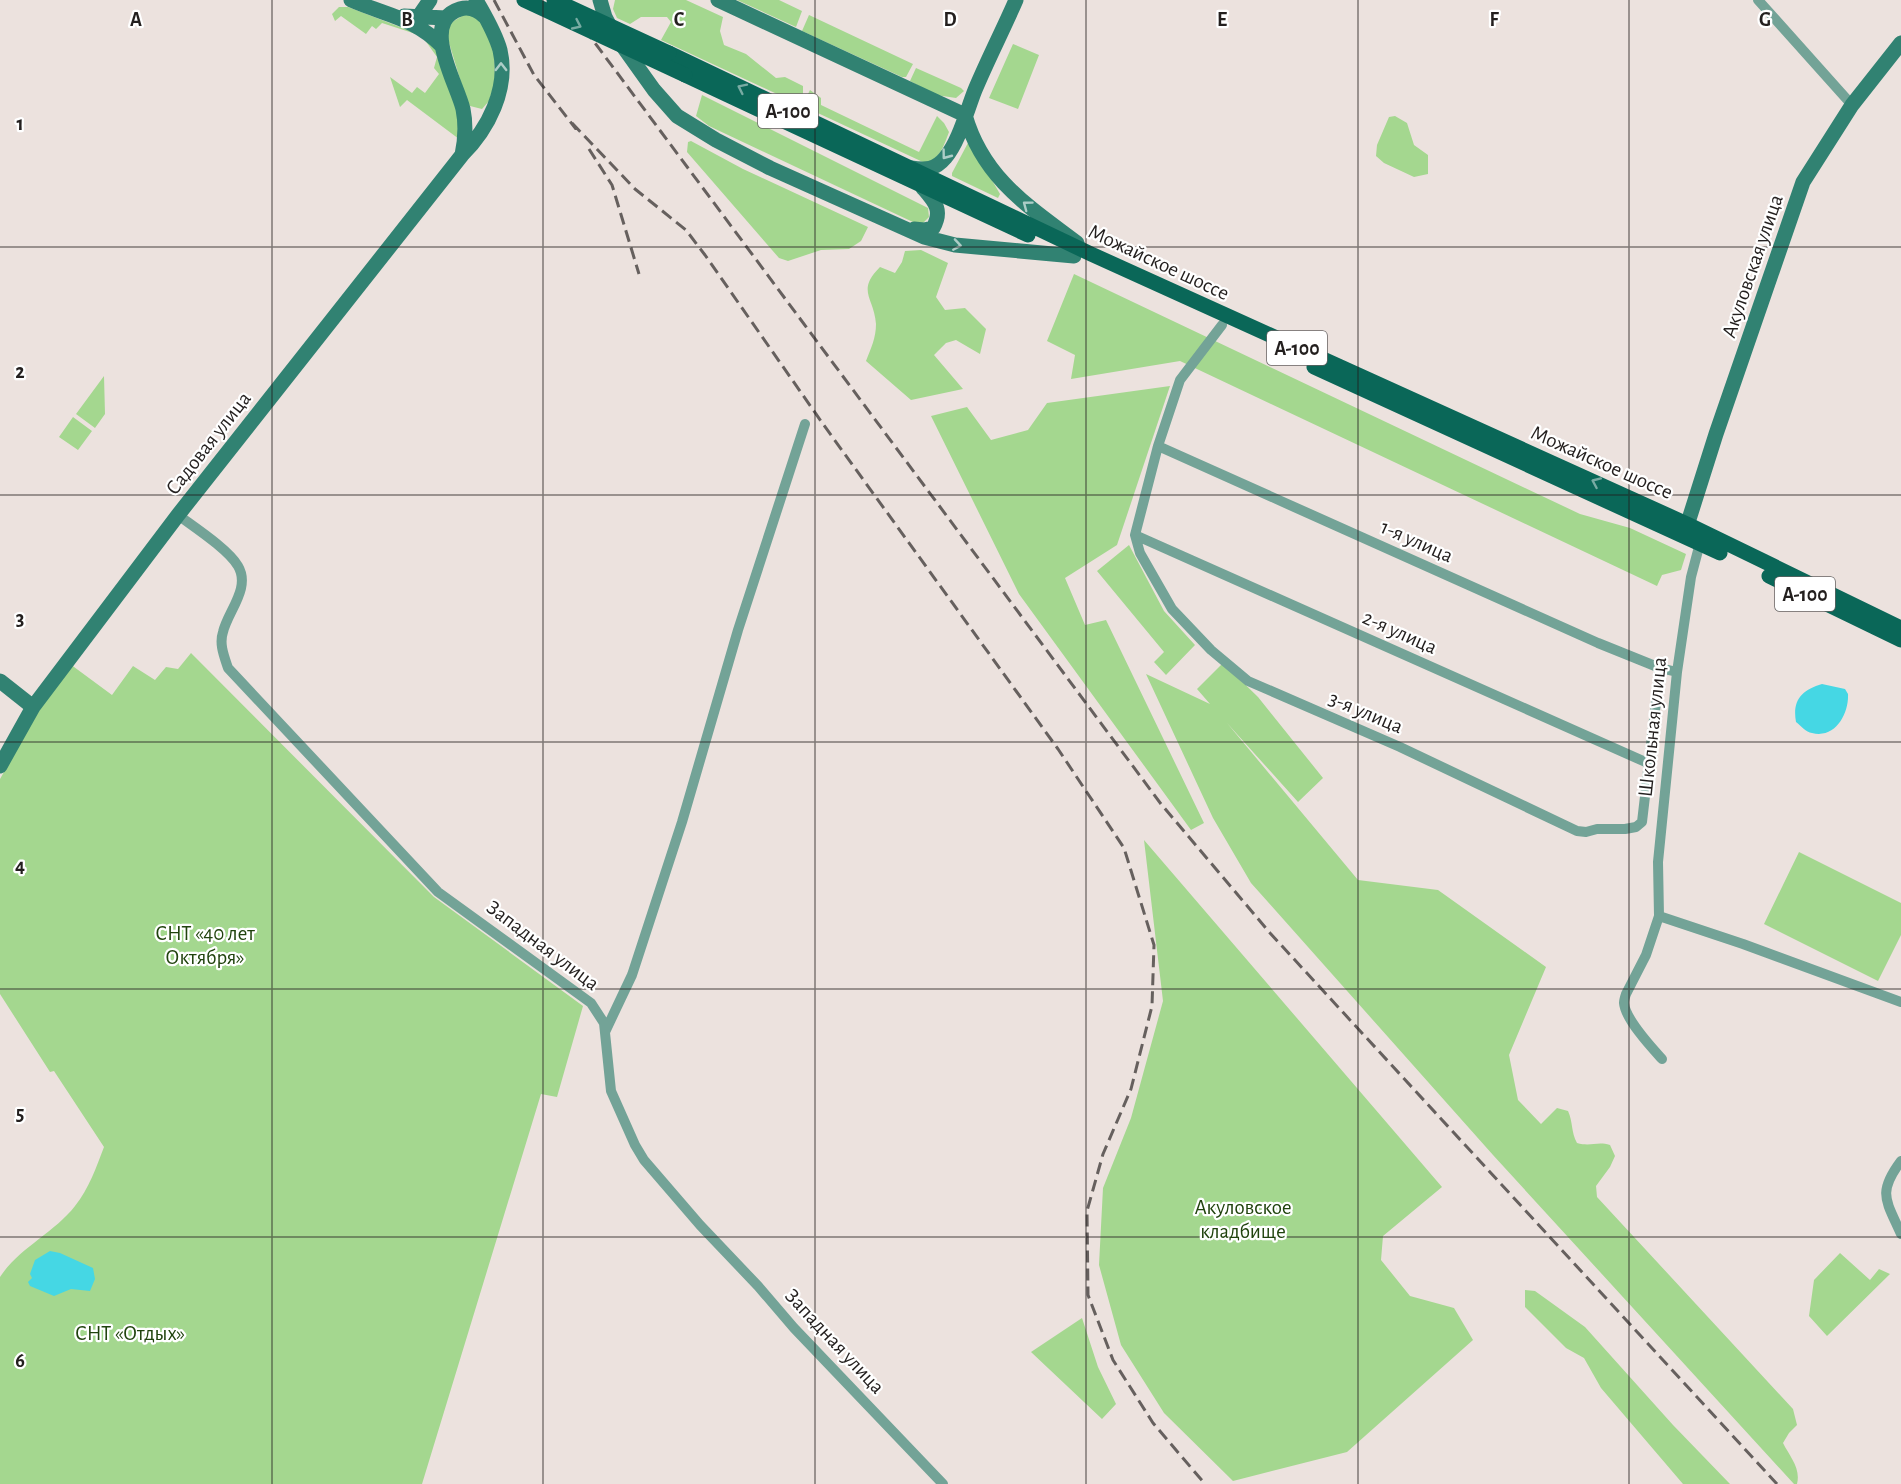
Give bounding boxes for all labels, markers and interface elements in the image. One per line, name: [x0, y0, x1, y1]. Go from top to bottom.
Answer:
text: A: [130, 10, 142, 30]
text: B: [401, 10, 413, 30]
text: C: [674, 10, 685, 30]
text: D: [943, 10, 957, 30]
text: E: [1217, 10, 1227, 30]
text: F: [1489, 10, 1499, 30]
text: G: [1759, 10, 1771, 30]
one-way arrow: [571, 17, 582, 29]
one-way arrow: [495, 62, 507, 71]
one-way arrow: [738, 84, 749, 96]
road number: А-100: [758, 94, 818, 128]
text: 1: [16, 114, 24, 134]
one-way arrow: [942, 148, 953, 159]
street label: Акуловская улица: [1718, 191, 1787, 340]
one-way arrow: [1023, 202, 1034, 213]
street label: Можайское шоссе: [1085, 221, 1232, 304]
one-way arrow: [952, 238, 962, 250]
road number: А-100: [1267, 331, 1327, 365]
text: 2: [15, 362, 25, 382]
street label: Садовая улица: [162, 388, 255, 499]
street label: Можайское шоссе: [1528, 422, 1676, 503]
one-way arrow: [1592, 478, 1603, 490]
street label: 1-я улица: [1377, 516, 1456, 567]
road number: А-100: [1775, 577, 1835, 611]
street label: 2-я улица: [1359, 607, 1441, 658]
text: 3: [16, 609, 24, 629]
street label: Школьная улица: [1635, 656, 1670, 798]
street label: 3-я улица: [1326, 688, 1406, 738]
text: 4: [15, 856, 25, 876]
street label: Западная улица: [482, 896, 603, 995]
park label: СНТ «40 лет Октября»: [155, 923, 255, 968]
text: 5: [16, 1104, 24, 1124]
park label: Акуловское кладбище: [1194, 1197, 1292, 1242]
street label: Западная улица: [781, 1285, 889, 1398]
park label: СНТ «Отдых»: [75, 1323, 185, 1344]
text: 6: [15, 1351, 25, 1371]

